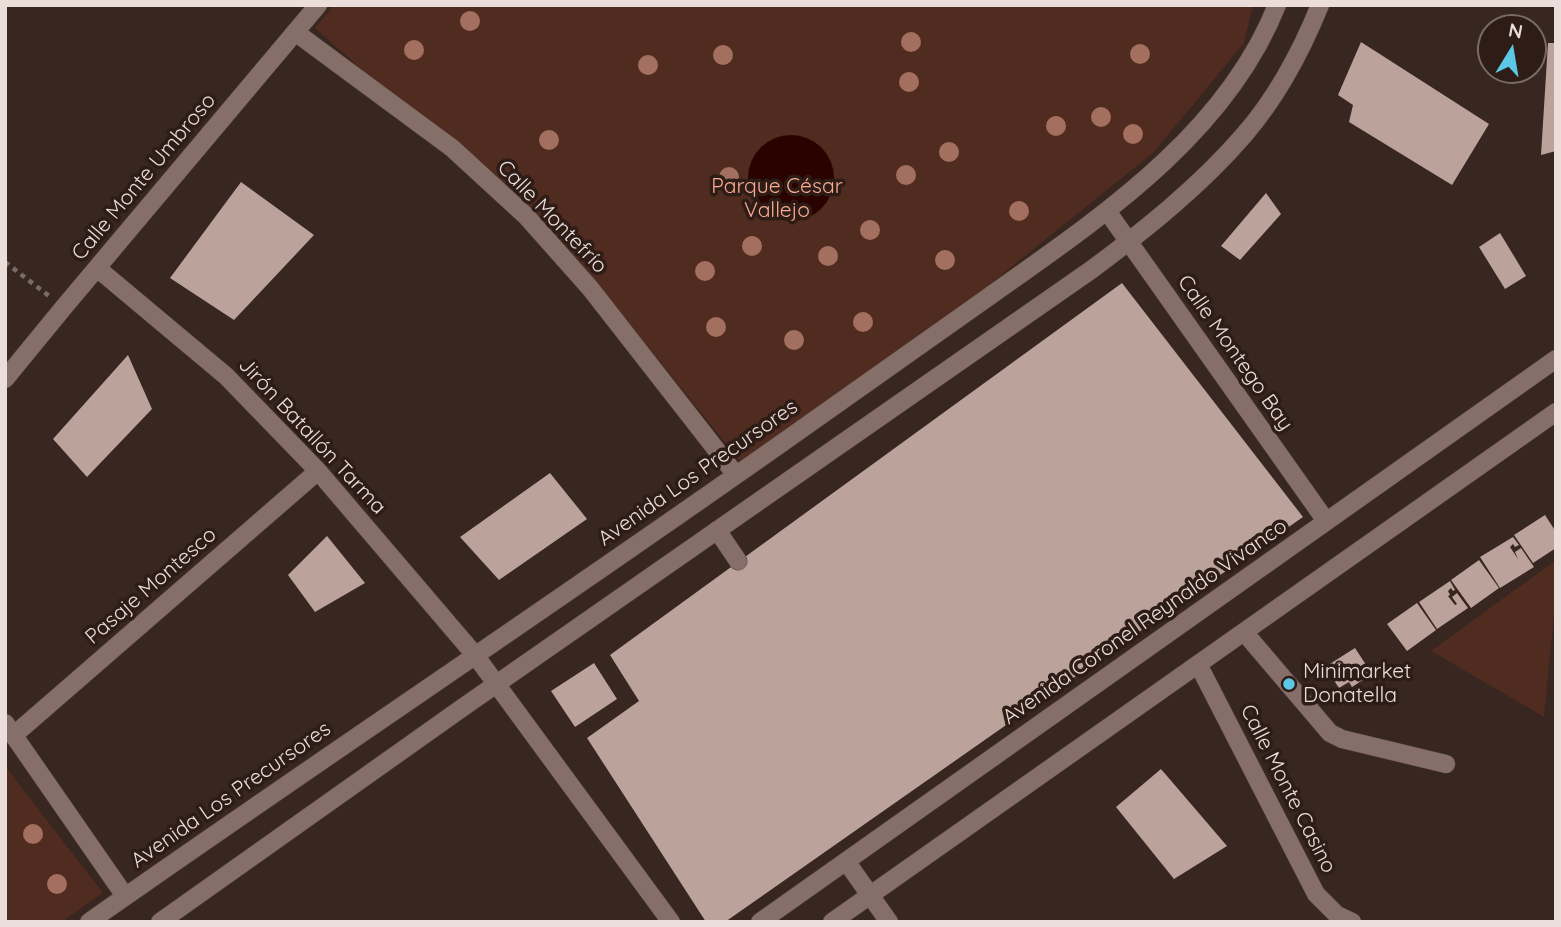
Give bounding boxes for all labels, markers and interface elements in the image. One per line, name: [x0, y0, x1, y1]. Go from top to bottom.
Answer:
north arrow: [1477, 14, 1547, 84]
text: N: [1506, 17, 1525, 43]
street label: Calle Monte Umbroso: [67, 88, 221, 266]
street label: Calle Montefrío: [492, 155, 612, 279]
park label: Parque César Vallejo: [711, 174, 843, 224]
street label: Calle Montego Bay: [1172, 270, 1298, 436]
street label: Jirón Batallón Tarma: [233, 352, 391, 520]
street label: Avenida Los Precursores: [593, 394, 803, 552]
street label: Avenida Coronel Reynaldo Vivanco: [998, 514, 1292, 730]
street label: Pasaje Montesco: [80, 522, 222, 650]
place label: Minimarket Donatella: [1303, 659, 1411, 709]
marker: Minimarket Donatella: [1281, 676, 1297, 692]
street label: Calle Monte Casino: [1235, 700, 1341, 878]
street label: Avenida Los Precursores: [126, 716, 336, 874]

